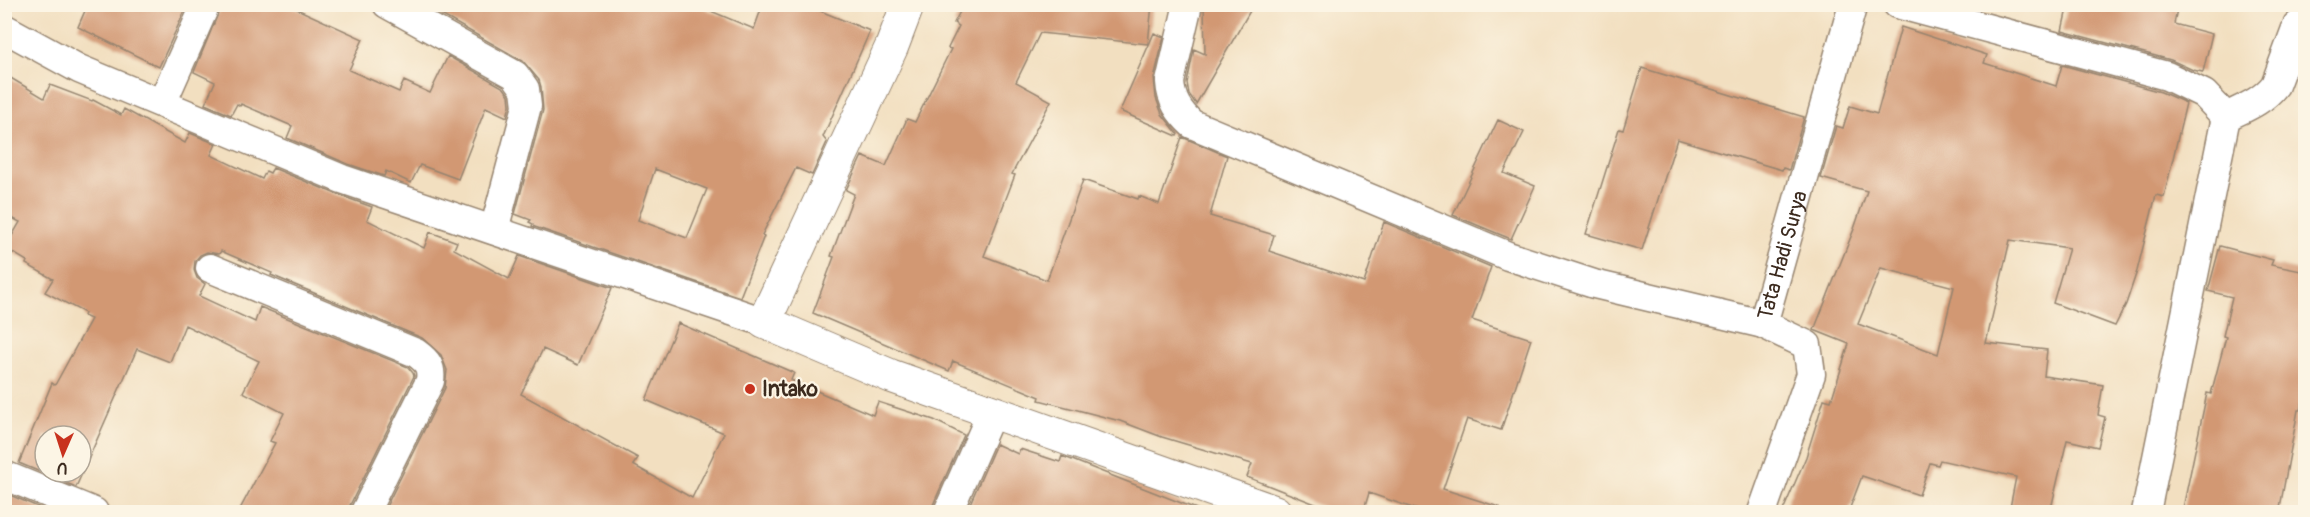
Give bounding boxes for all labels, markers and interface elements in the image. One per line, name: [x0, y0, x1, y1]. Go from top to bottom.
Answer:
street label: Tata Hadi Surya: [1751, 187, 1813, 323]
place label: Intako: [762, 376, 819, 403]
marker: Intako: [743, 382, 757, 396]
north arrow: [33, 424, 93, 484]
text: U: [56, 458, 68, 478]

